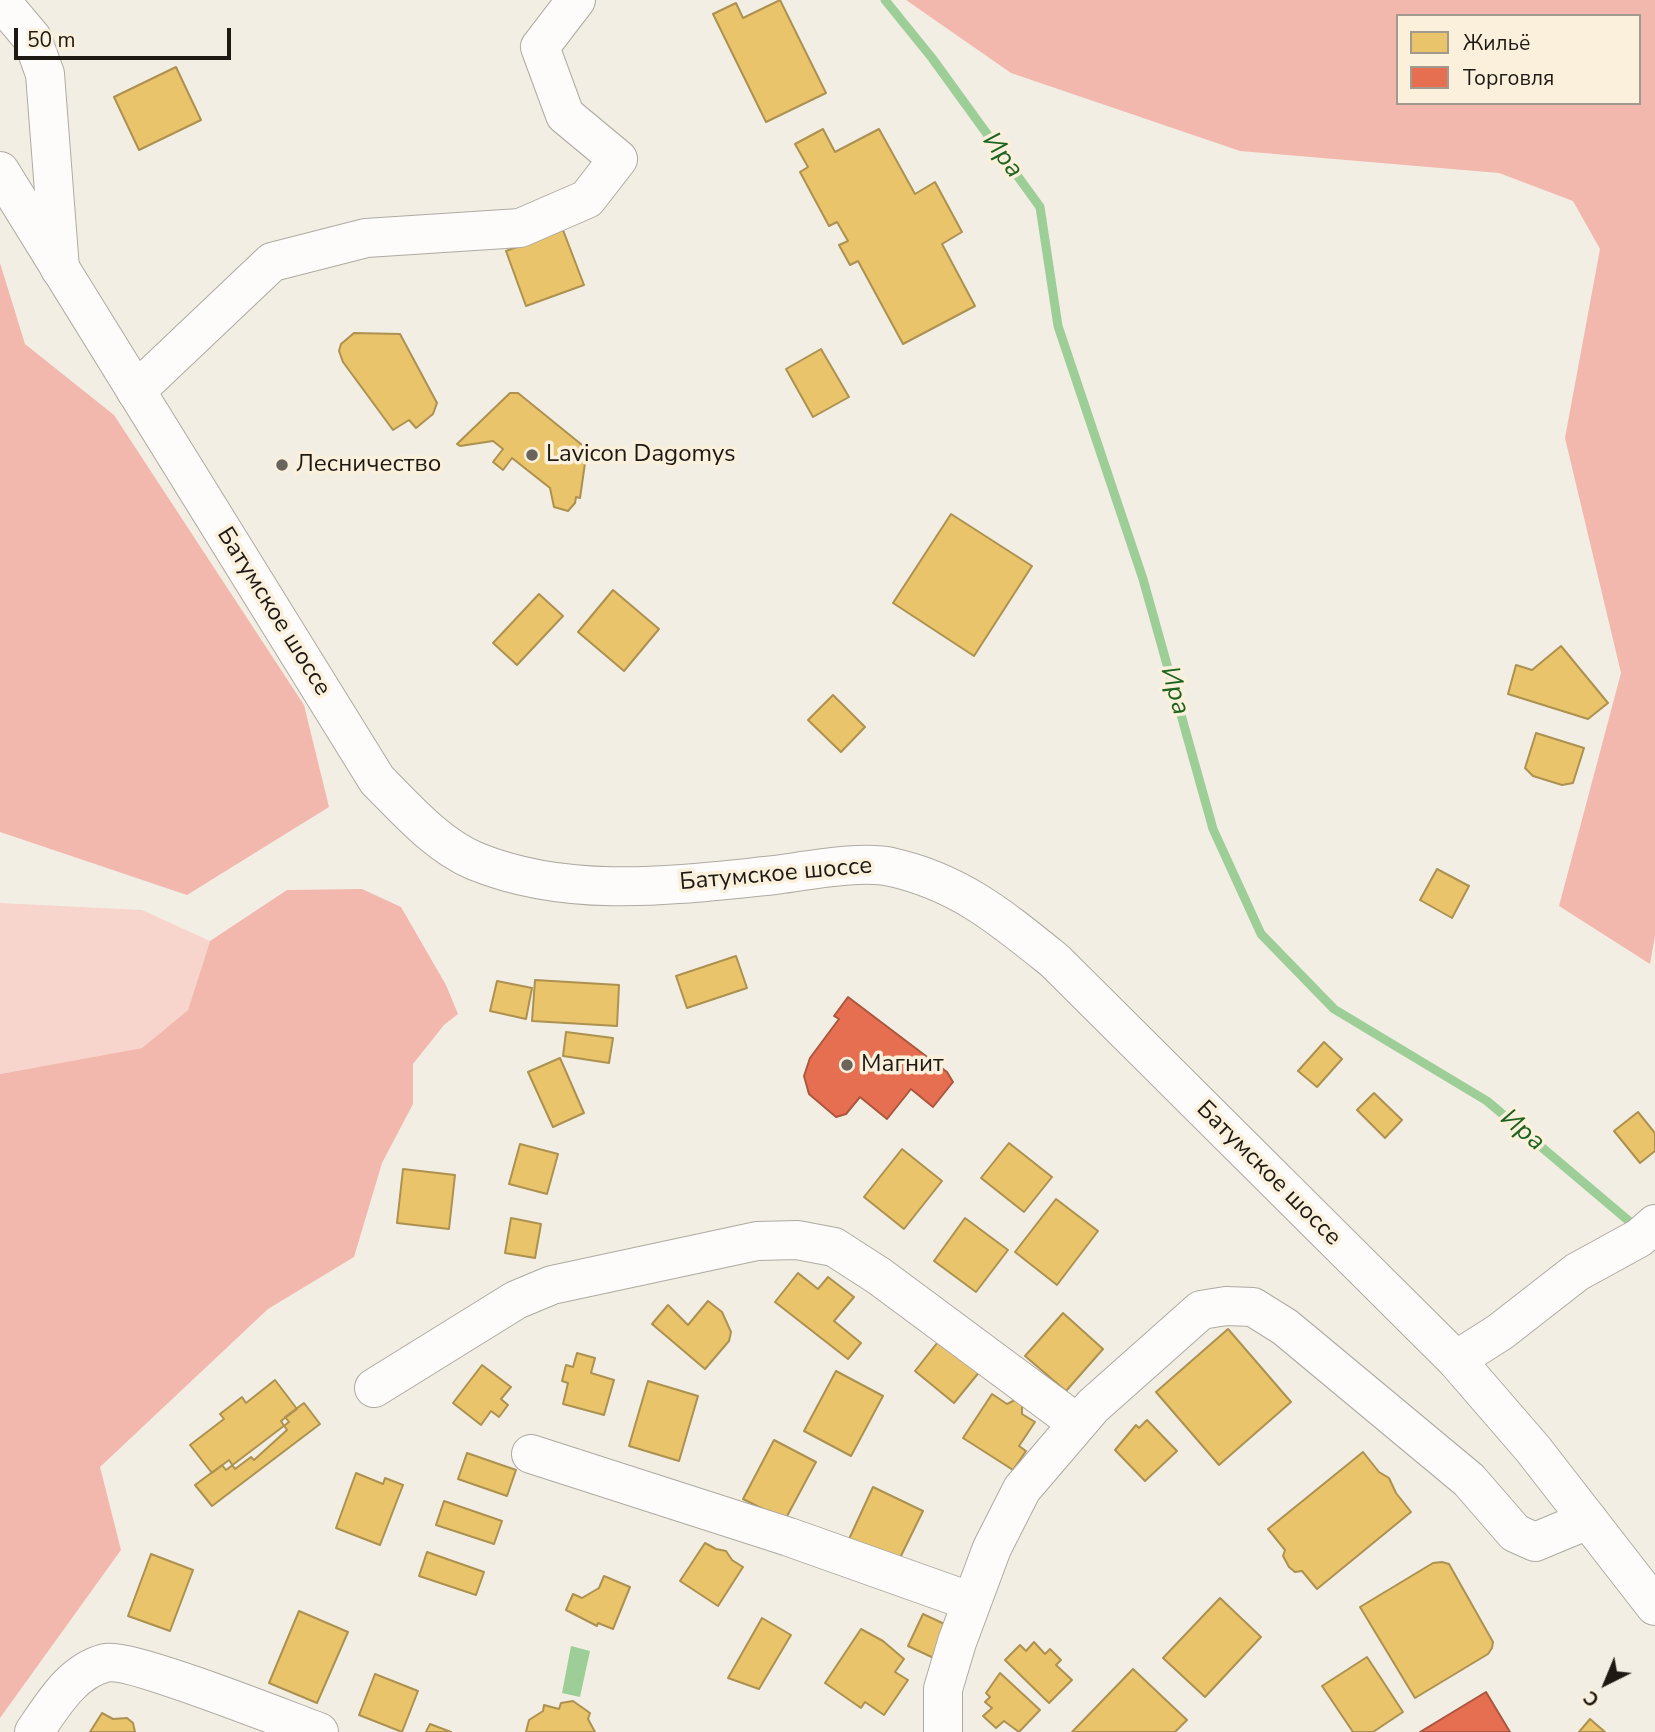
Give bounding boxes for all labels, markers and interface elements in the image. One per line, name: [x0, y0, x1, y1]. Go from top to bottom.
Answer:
scale bar: [18, 14, 234, 58]
legend: [1396, 14, 1641, 105]
text: 50 m: [27, 26, 76, 54]
text: Жильё: [1463, 29, 1530, 57]
text: Торговля: [1463, 64, 1554, 92]
water label: Ира: [975, 127, 1029, 185]
place label: Lavicon Dagomys: [546, 441, 736, 469]
marker: Lavicon Dagomys: [524, 447, 540, 463]
place label: Лесничество: [296, 451, 441, 479]
marker: Лесничество: [274, 457, 290, 473]
street label: Батумское шоссе: [210, 523, 336, 701]
water label: Ира: [1152, 663, 1196, 719]
street label: Батумское шоссе: [679, 852, 873, 898]
place label: Магнит: [861, 1051, 944, 1079]
marker: Магнит: [839, 1057, 855, 1073]
street label: Батумское шоссе: [1190, 1096, 1346, 1252]
water label: Ира: [1493, 1103, 1551, 1159]
north arrow: [1571, 1648, 1641, 1718]
text: С: [1578, 1684, 1605, 1712]

